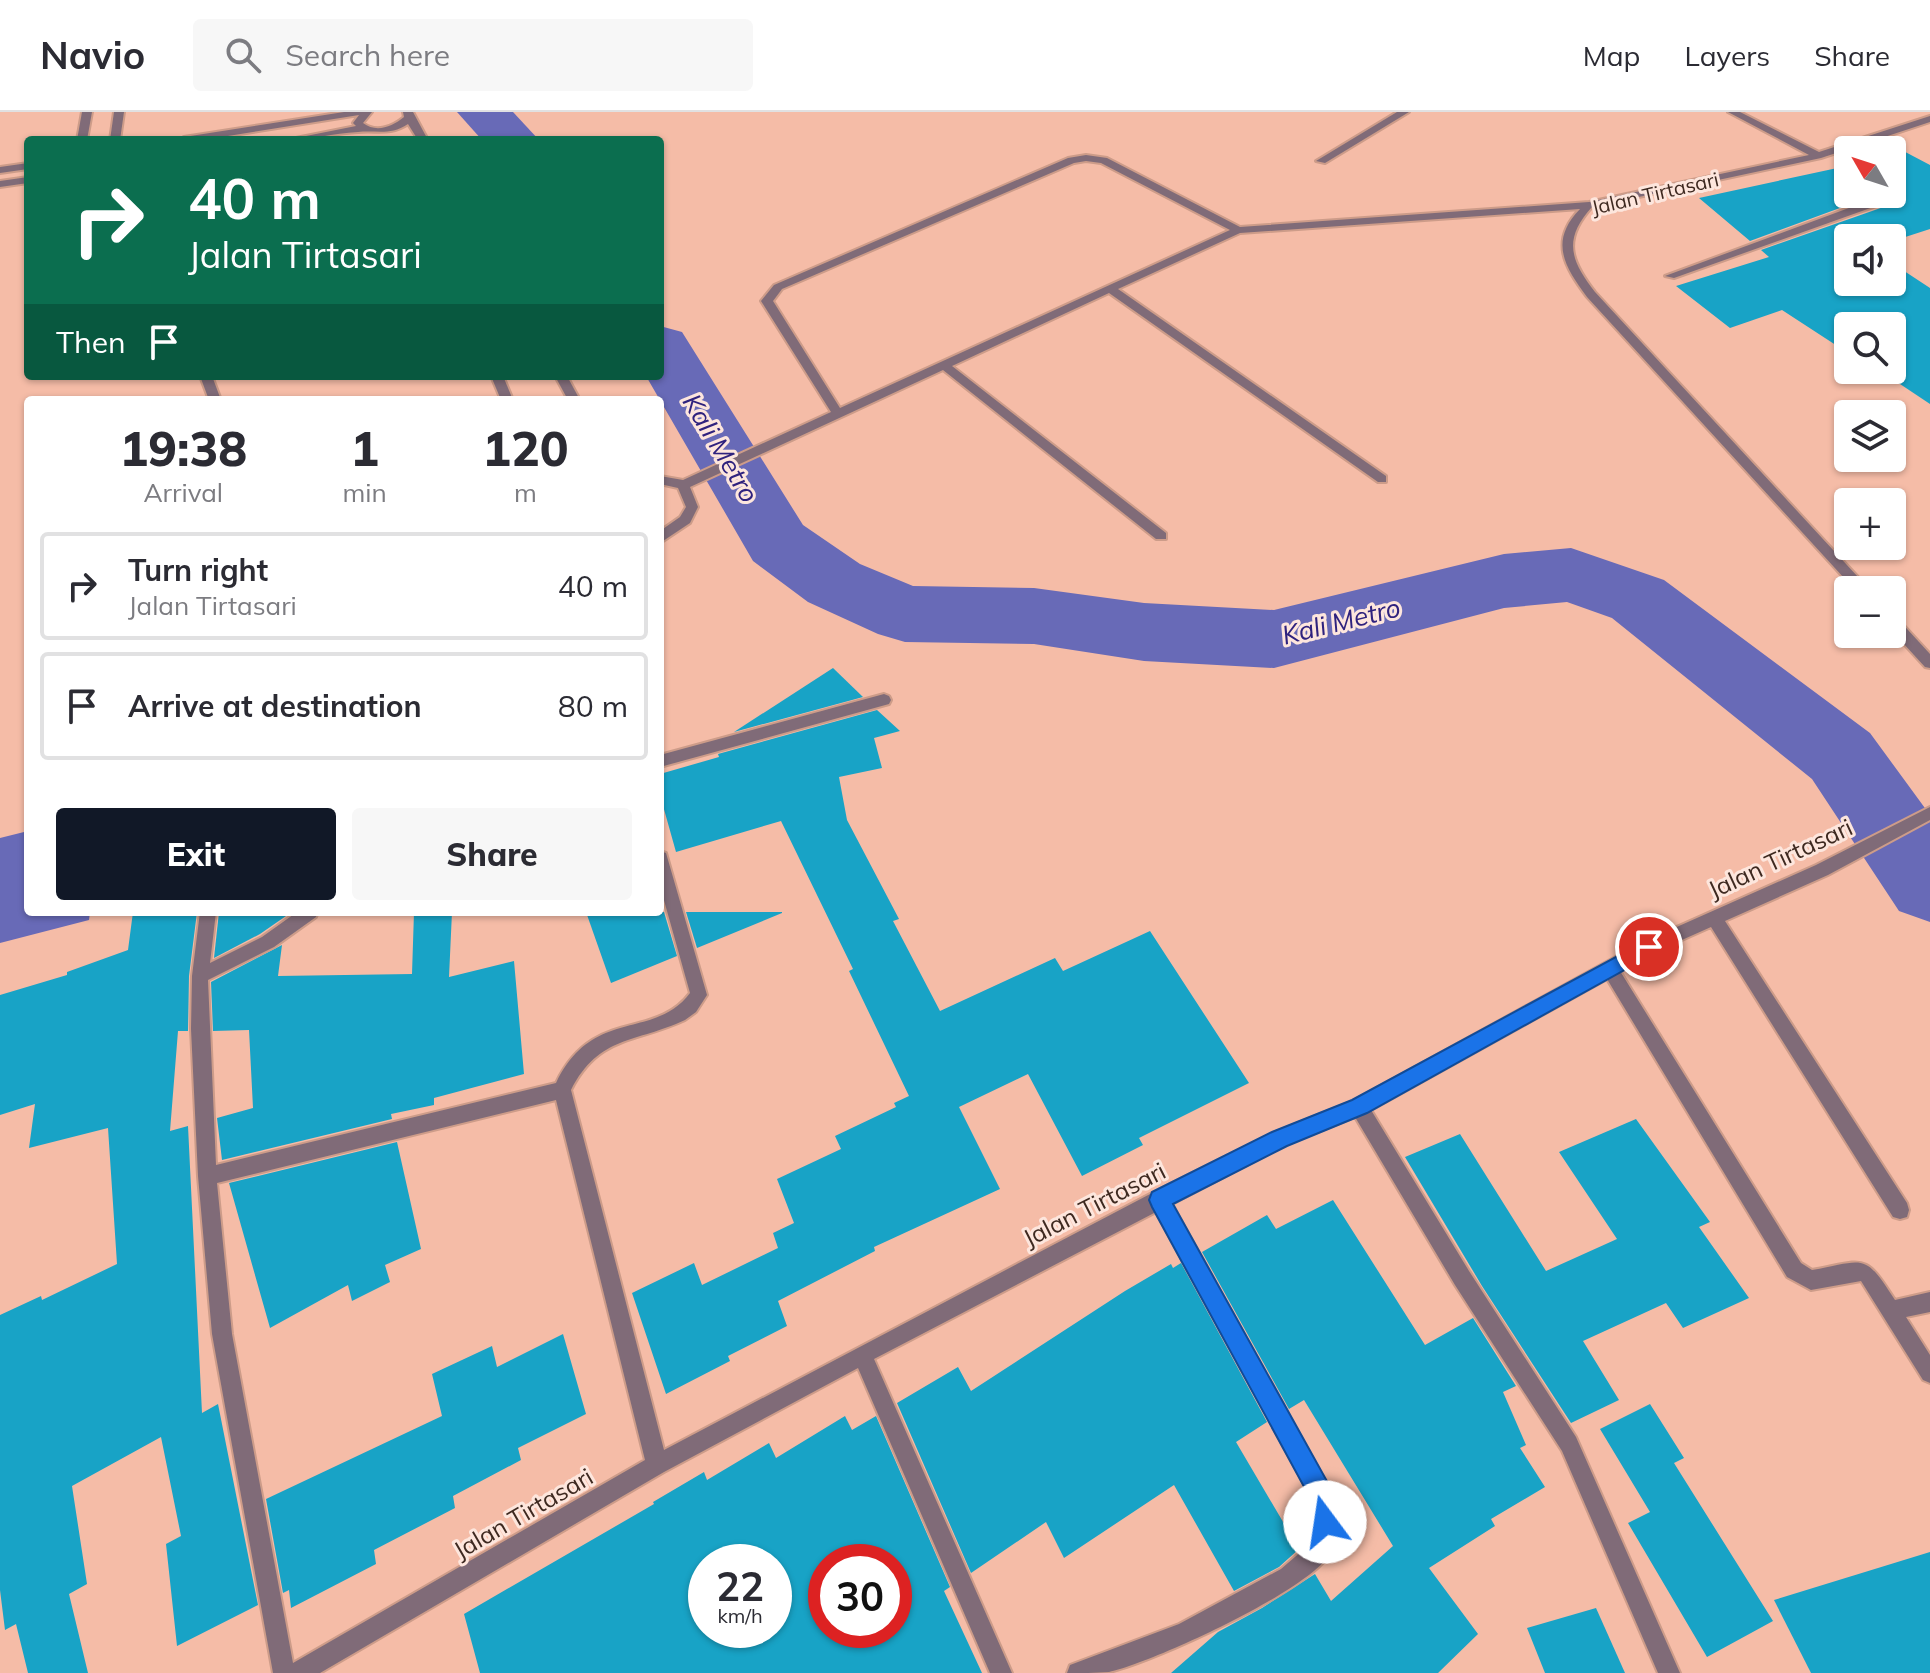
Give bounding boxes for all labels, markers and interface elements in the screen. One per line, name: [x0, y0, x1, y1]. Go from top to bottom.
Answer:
search box: [193, 19, 753, 91]
text: Navio: [40, 31, 145, 79]
icon: search: [221, 33, 265, 77]
text: Search here: [285, 36, 450, 74]
text: Map: [1583, 38, 1640, 73]
text: Layers: [1684, 38, 1770, 73]
text: Share: [1814, 38, 1890, 73]
north arrow: [1834, 136, 1906, 208]
map controls: [1834, 136, 1906, 648]
text: 40 m: [188, 163, 321, 233]
street label: Jalan Tirtasari: [1589, 166, 1721, 220]
icon: right: [56, 168, 160, 272]
button: sound: [1834, 224, 1906, 296]
text: Jalan Tirtasari: [188, 232, 422, 277]
button: search: [1834, 312, 1906, 384]
icon: arrive: [142, 320, 186, 364]
text: Then: [56, 323, 126, 361]
water label: Kali Metro: [676, 388, 766, 508]
button: layers: [1834, 400, 1906, 472]
text: 19:38: [119, 418, 247, 478]
text: 1: [350, 418, 379, 478]
text: 120: [482, 418, 569, 478]
text: Arrival: [143, 476, 223, 509]
text: min: [343, 476, 387, 509]
text: m: [514, 476, 537, 509]
button: +: [1834, 488, 1906, 560]
text: Turn right: [128, 551, 268, 589]
icon: right: [60, 564, 104, 608]
text: 40 m: [558, 567, 628, 605]
button: −: [1834, 576, 1906, 648]
text: Jalan Tirtasari: [128, 589, 297, 622]
water label: Kali Metro: [1278, 590, 1404, 652]
icon: arrive: [60, 684, 104, 728]
text: Arrive at destination: [128, 687, 422, 725]
text: 80 m: [558, 687, 628, 725]
button: Exit: [56, 808, 336, 900]
button: Share: [352, 808, 632, 900]
street label: Jalan Tirtasari: [1703, 811, 1857, 905]
pin: [1615, 913, 1683, 981]
icon: arrive: [1627, 925, 1671, 969]
street label: Jalan Tirtasari: [1018, 1155, 1170, 1253]
street label: Jalan Tirtasari: [448, 1461, 598, 1565]
position arrow: [1283, 1480, 1367, 1564]
speed limit sign: 30: [808, 1544, 912, 1648]
text: 22: [716, 1561, 764, 1611]
text: km/h: [717, 1603, 763, 1628]

